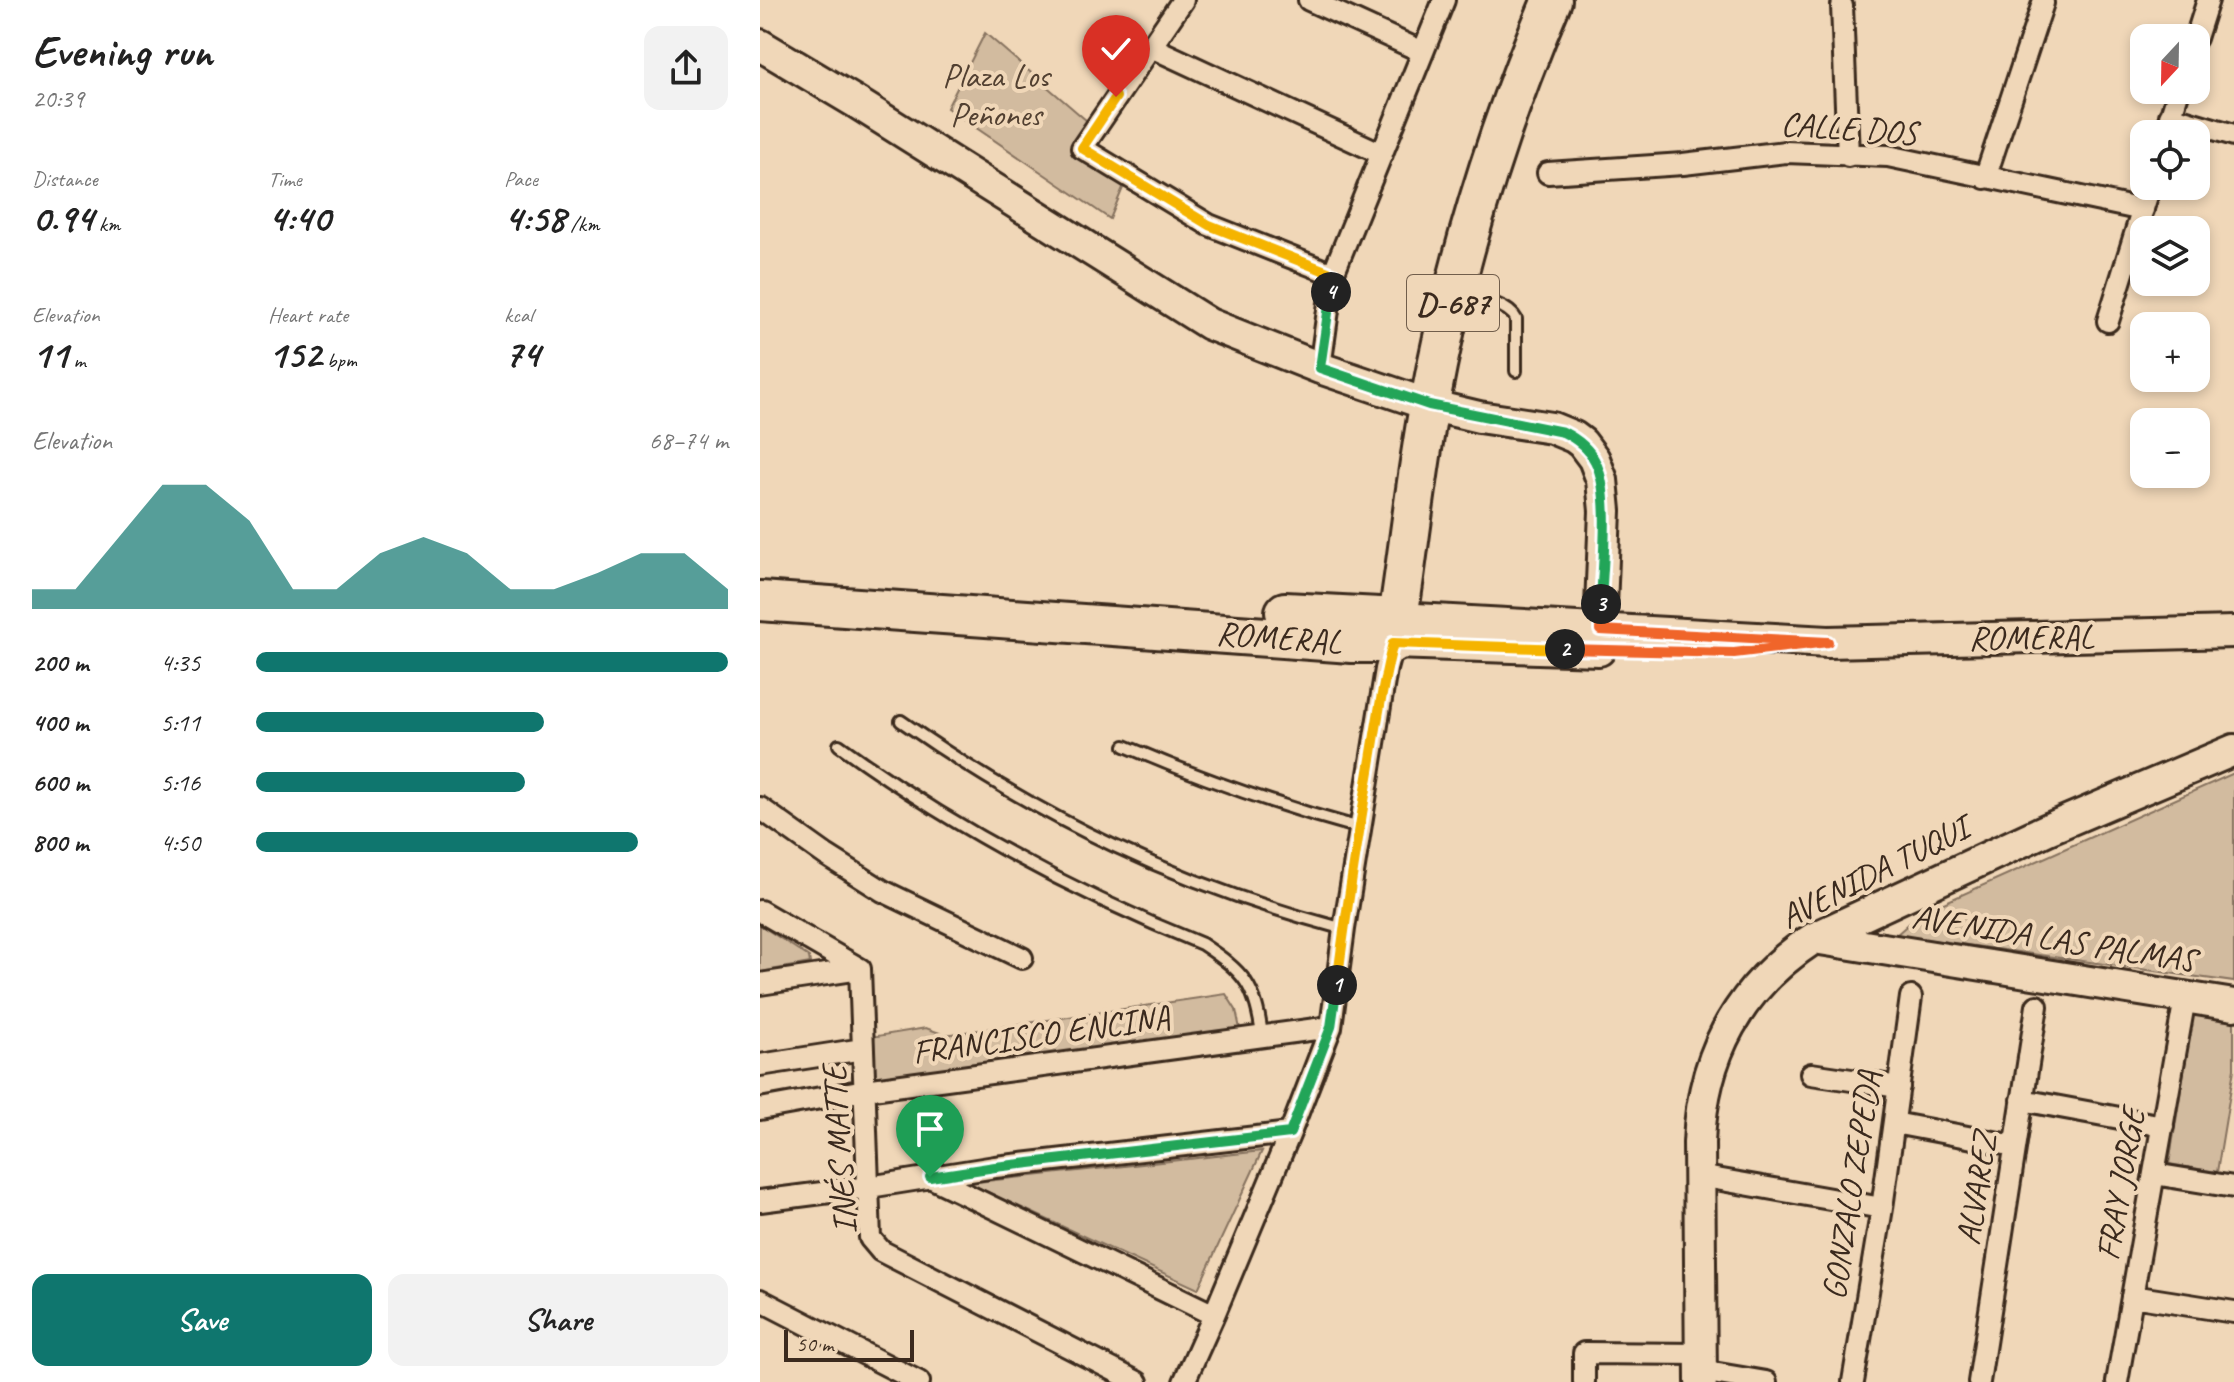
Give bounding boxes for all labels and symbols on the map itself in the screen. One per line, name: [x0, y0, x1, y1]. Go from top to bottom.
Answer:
pin: [1082, 15, 1150, 97]
north arrow: [2130, 24, 2210, 104]
park label: Plaza Los Peñones: [942, 54, 1053, 136]
street label: CALLE DOS: [1780, 102, 1923, 155]
pin: 4: [1311, 272, 1351, 312]
road number: D-687: [1407, 275, 1499, 331]
pin: 3: [1581, 584, 1621, 624]
street label: ROMERAL: [1215, 611, 1344, 663]
street label: ROMERAL: [1968, 614, 2095, 660]
pin: 2: [1545, 629, 1585, 669]
street label: AVENIDA TUQUI: [1773, 803, 1982, 938]
street label: AVENIDA LAS PALMAS: [1909, 894, 2203, 982]
pin: 1: [1317, 965, 1357, 1005]
street label: FRANCISCO ENCINA: [910, 995, 1173, 1073]
street label: INÉS MATTE: [811, 1060, 866, 1235]
street label: GONZALO ZEPEDA: [1812, 1067, 1890, 1302]
pin: [896, 1095, 964, 1177]
street label: FRAY JORGE: [2086, 1101, 2155, 1263]
street label: ALVAREZ: [1946, 1125, 2007, 1248]
scale bar: [784, 1326, 914, 1362]

